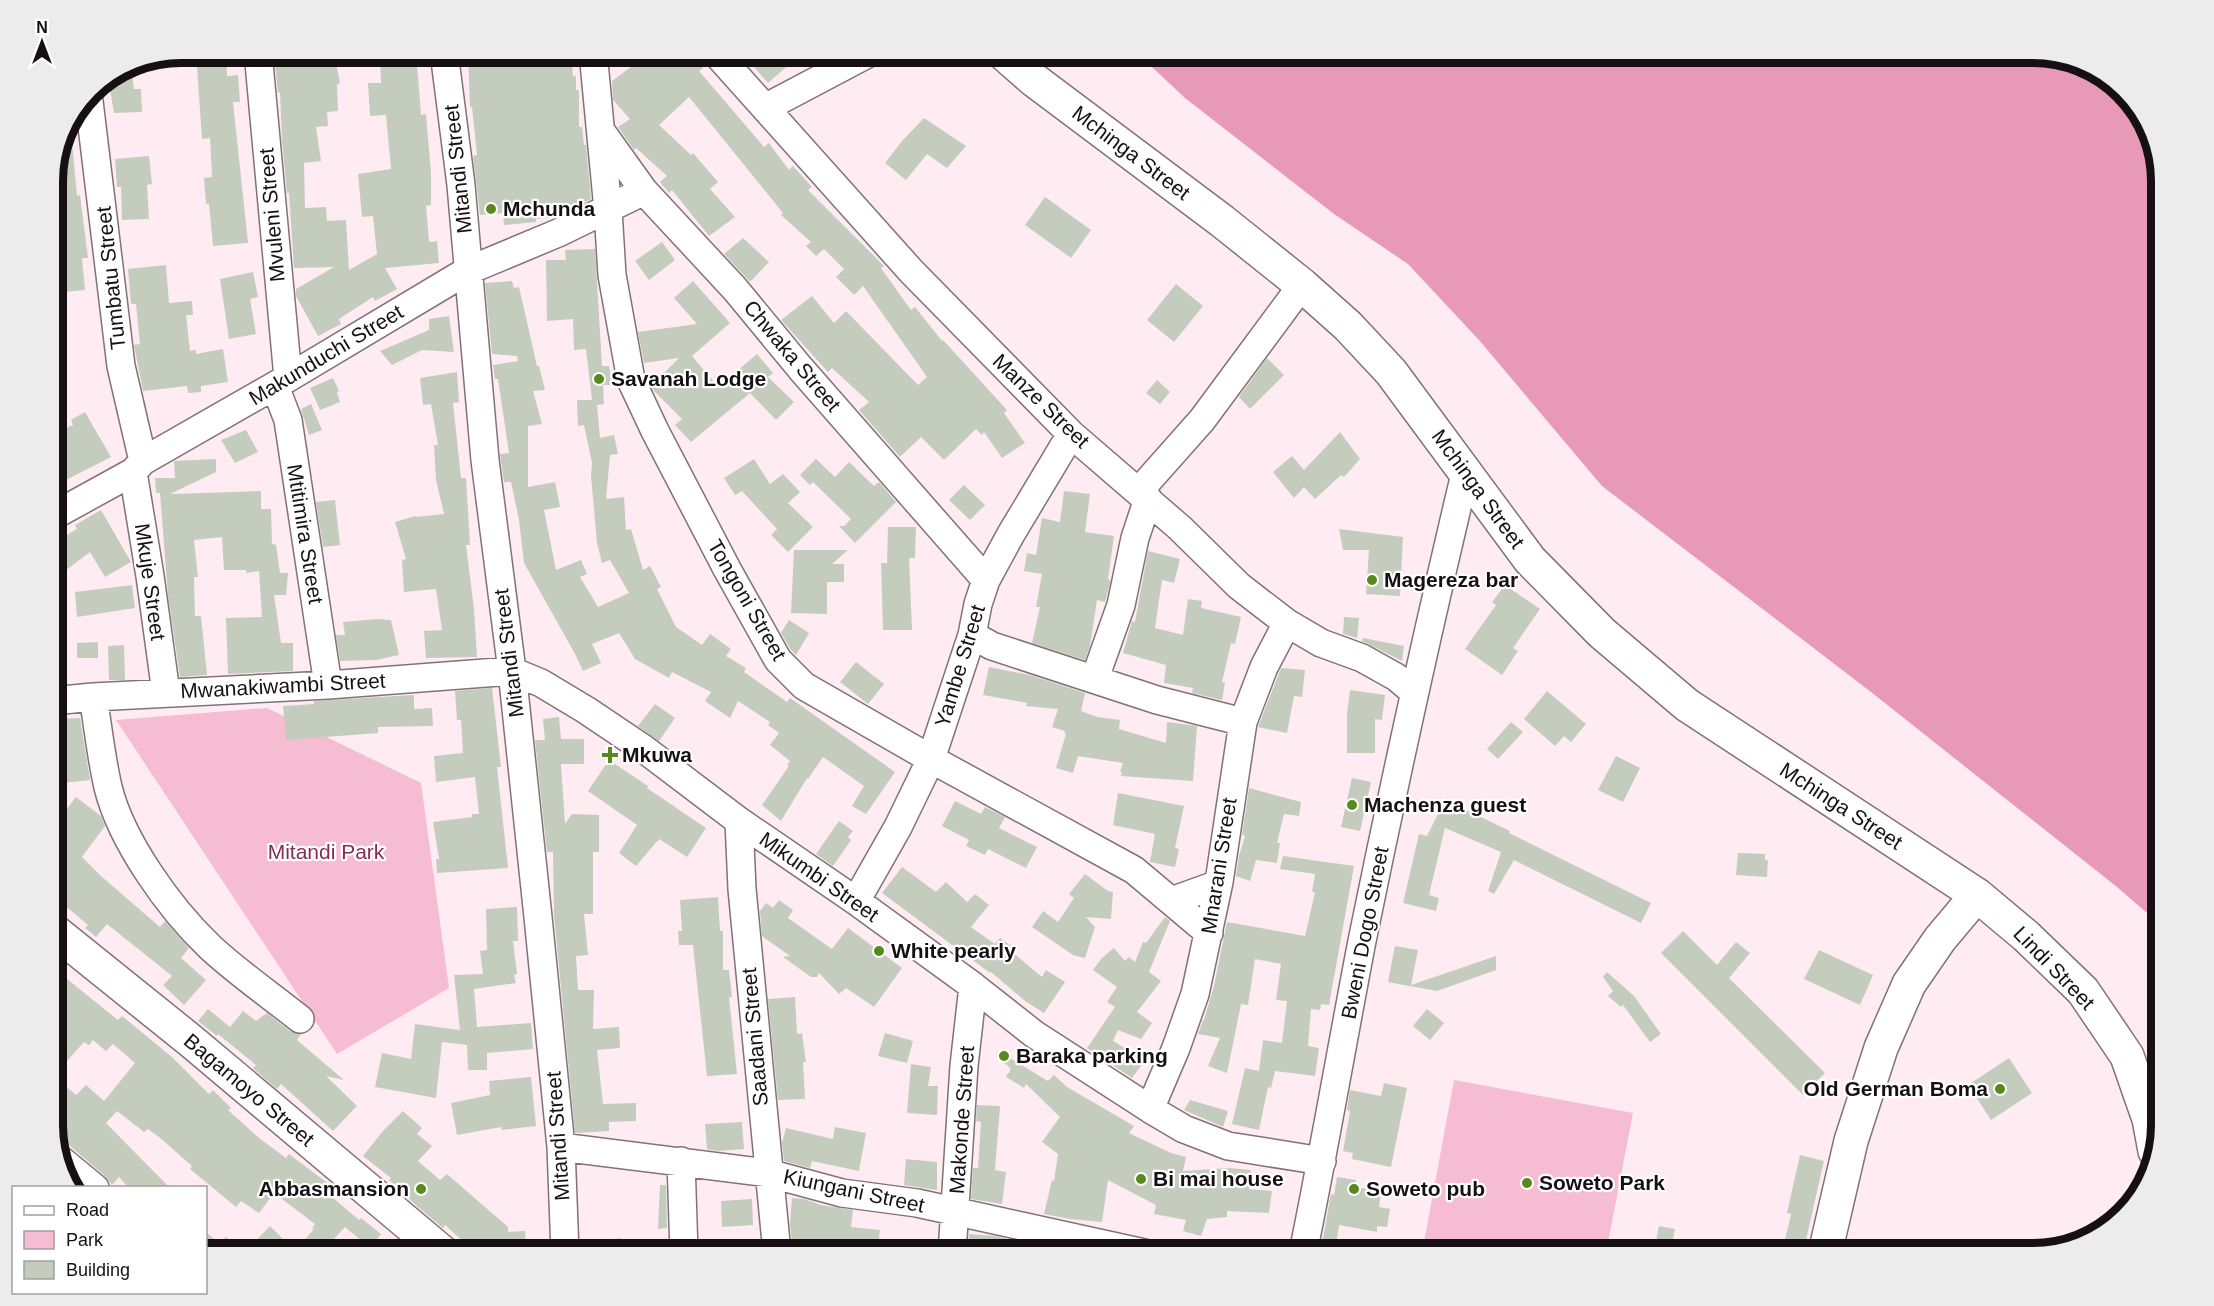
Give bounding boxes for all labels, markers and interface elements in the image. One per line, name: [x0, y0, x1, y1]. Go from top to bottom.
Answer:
north arrow: [12, 12, 72, 72]
text: N: [36, 19, 48, 36]
street label: Mchinga Street: [1068, 101, 1195, 204]
street label: Mitandi Street: [439, 103, 476, 235]
street label: Mvuleni Street: [254, 147, 289, 283]
place label: Mchunda: [503, 197, 595, 220]
marker: Mchunda: [484, 202, 498, 216]
street label: Tumbatu Street: [92, 205, 129, 351]
street label: Chwaka Street: [739, 296, 846, 416]
street label: Makunduchi Street: [245, 300, 407, 410]
street label: Manze Street: [988, 349, 1094, 452]
place label: Savanah Lodge: [611, 367, 766, 390]
marker: Savanah Lodge: [592, 372, 606, 386]
street label: Mchinga Street: [1428, 425, 1529, 553]
street label: Mtitimira Street: [283, 462, 328, 606]
street label: Mkuje Street: [131, 522, 170, 642]
street label: Tongoni Street: [704, 535, 791, 664]
place label: Magereza bar: [1384, 568, 1518, 591]
marker: Magereza bar: [1365, 573, 1379, 587]
street label: Mitandi Street: [489, 587, 528, 719]
street label: Yambe Street: [930, 602, 989, 730]
street label: Mwanakiwambi Street: [180, 669, 386, 702]
place label: Mkuwa: [622, 743, 692, 766]
marker: Mkuwa: [603, 748, 617, 762]
street label: Mchinga Street: [1776, 757, 1907, 854]
place label: Machenza guest: [1364, 793, 1526, 816]
street label: Mnarani Street: [1196, 796, 1241, 936]
marker: Machenza guest: [1345, 798, 1359, 812]
street label: Mikumbi Street: [755, 827, 883, 926]
park label: Mitandi Park: [268, 840, 385, 863]
street label: Bweni Dogo Street: [1337, 845, 1393, 1021]
street label: Lindi Street: [2009, 921, 2100, 1014]
place label: White pearly: [891, 939, 1016, 962]
marker: White pearly: [872, 944, 886, 958]
street label: Saadani Street: [737, 967, 772, 1107]
street label: Bagamoyo Street: [180, 1029, 319, 1151]
place label: Baraka parking: [1016, 1044, 1168, 1067]
street label: Makonde Street: [945, 1045, 978, 1195]
marker: Baraka parking: [997, 1049, 1011, 1063]
street label: Mitandi Street: [541, 1070, 573, 1201]
place label: Old German Boma: [1804, 1077, 1988, 1100]
marker: Old German Boma: [1993, 1082, 2007, 1096]
street label: Kiungani Street: [781, 1164, 927, 1217]
place label: Bi mai house: [1153, 1167, 1284, 1190]
place label: Soweto Park: [1539, 1171, 1665, 1194]
marker: Bi mai house: [1134, 1172, 1148, 1186]
marker: Soweto Park: [1520, 1176, 1534, 1190]
place label: Abbasmansion: [258, 1177, 409, 1200]
place label: Soweto pub: [1366, 1177, 1485, 1200]
marker: Abbasmansion: [414, 1182, 428, 1196]
marker: Soweto pub: [1347, 1182, 1361, 1196]
legend: [12, 1186, 207, 1294]
text: Road: [66, 1200, 109, 1220]
text: Park: [66, 1230, 104, 1250]
text: Building: [66, 1260, 130, 1280]

